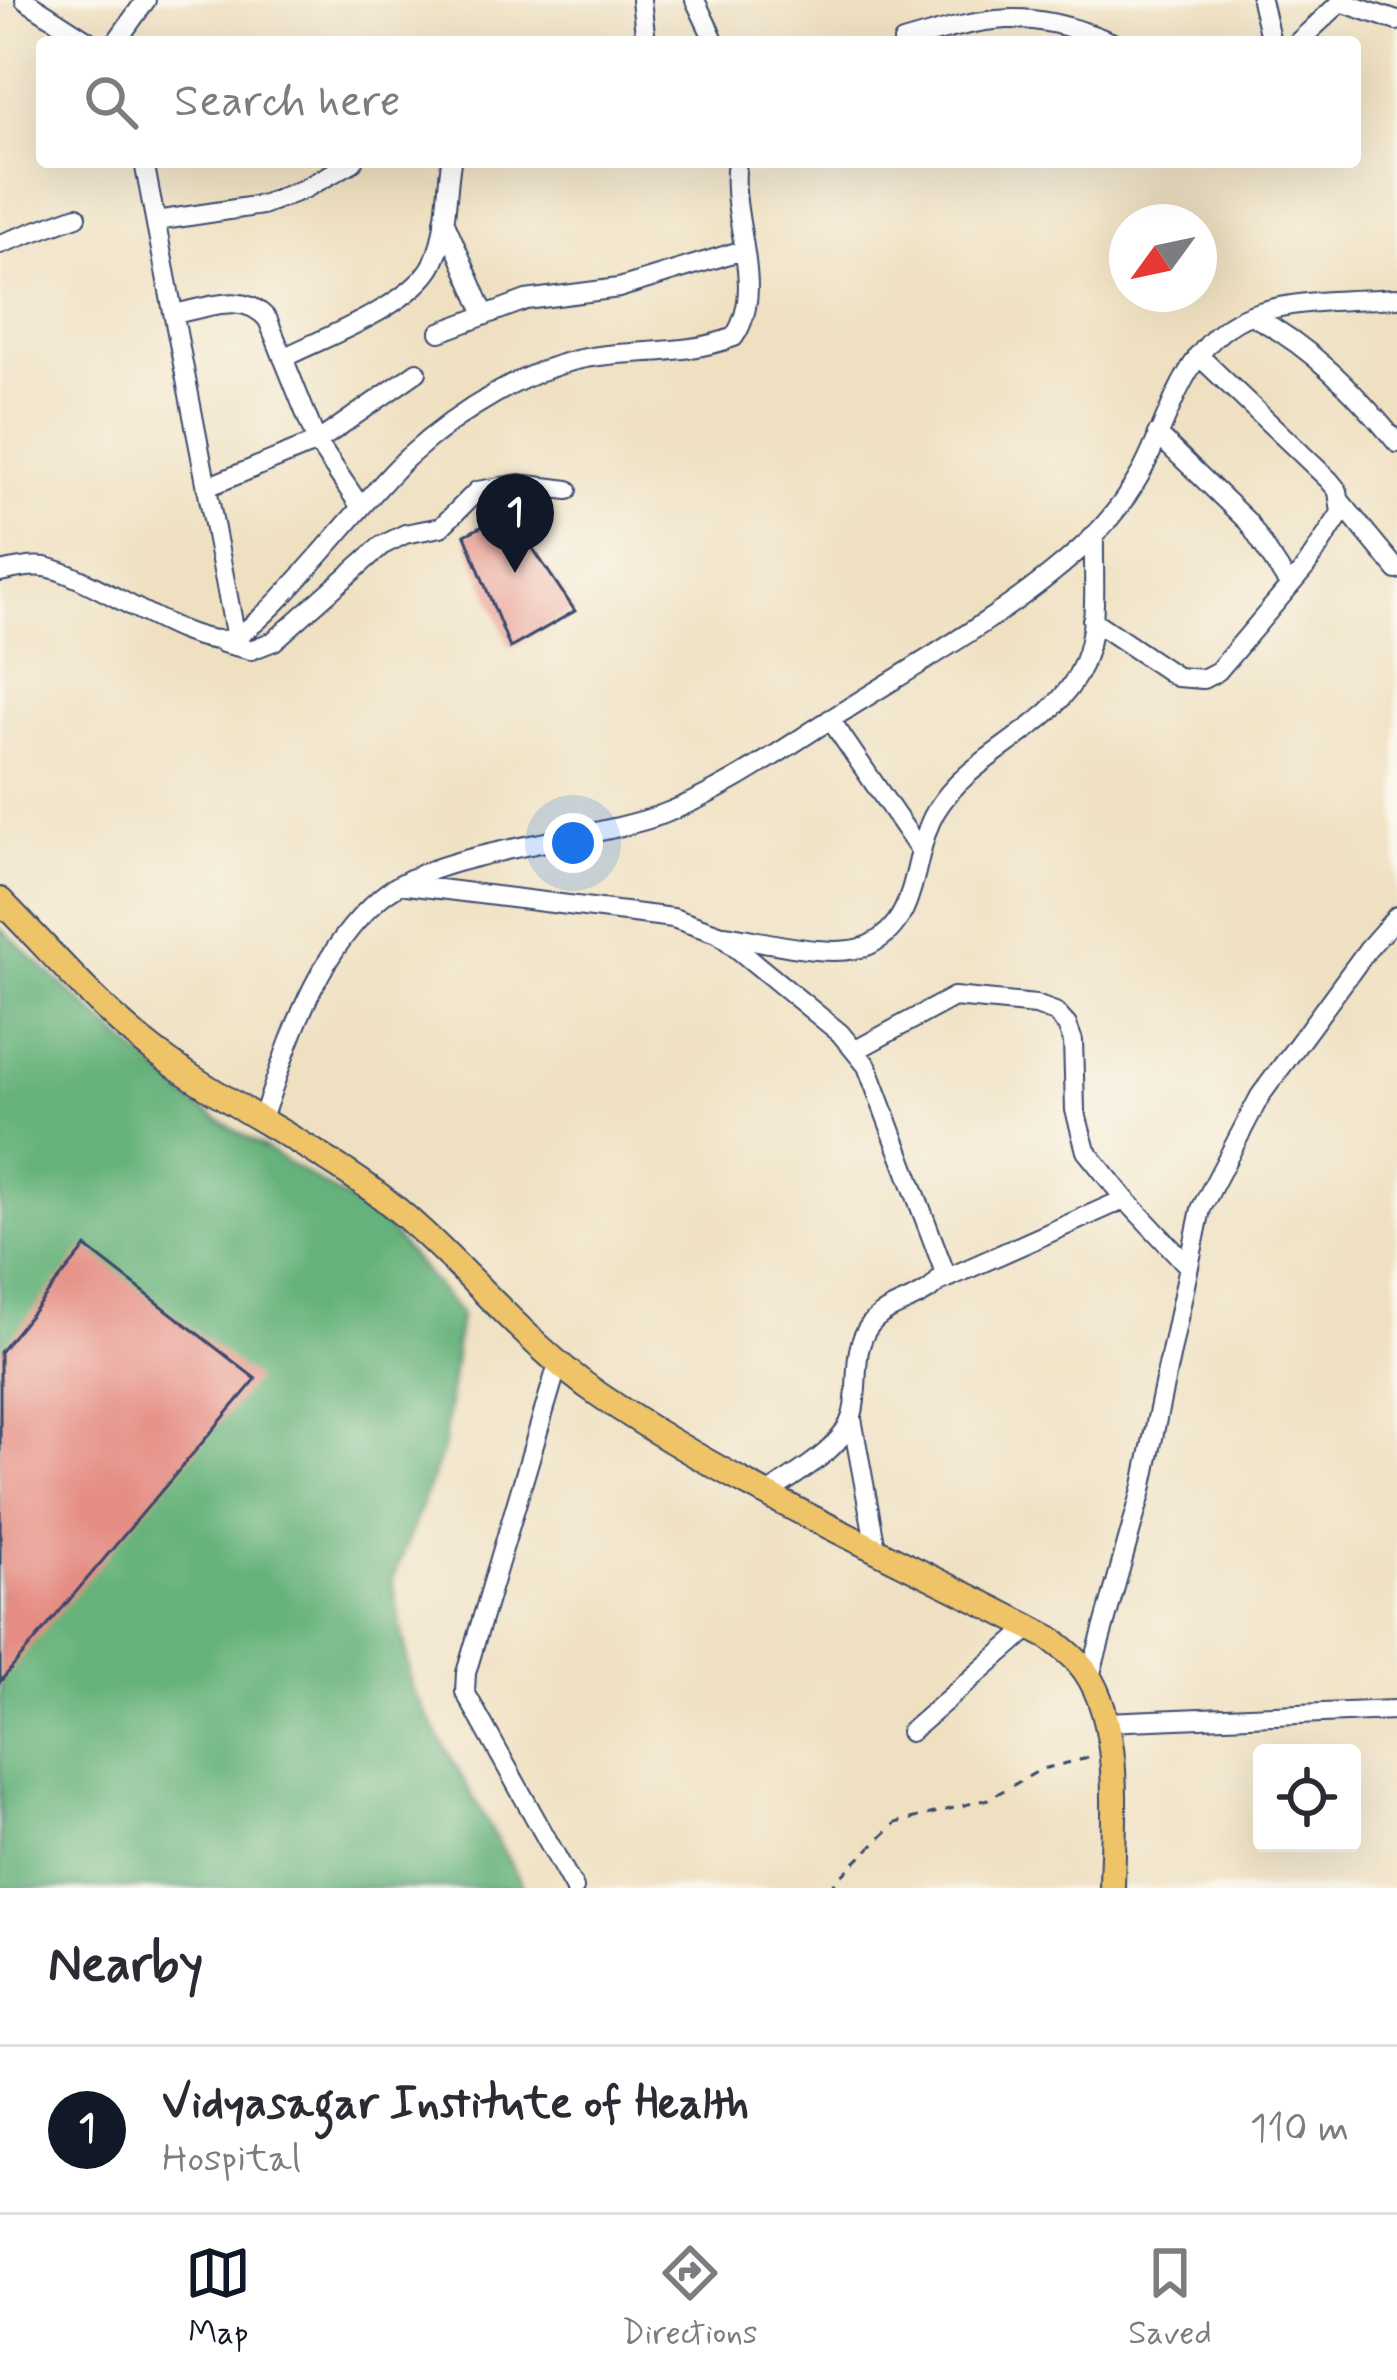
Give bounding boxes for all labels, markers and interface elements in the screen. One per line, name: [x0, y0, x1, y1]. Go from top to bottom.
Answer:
search box: [36, 36, 1361, 168]
icon: search: [78, 69, 144, 135]
text: Search here: [174, 73, 401, 132]
north arrow: [1109, 204, 1217, 312]
pin: 1: [476, 474, 554, 573]
your location: [543, 813, 603, 873]
map controls: [1253, 1744, 1361, 1852]
button: locate: [1253, 1744, 1361, 1852]
text: Nearby: [48, 1933, 203, 1999]
text: Vidyasagar Institute of Health: [162, 2075, 749, 2134]
text: 1: [78, 2104, 96, 2155]
text: 110 m: [1250, 2104, 1349, 2155]
text: Hospital: [162, 2134, 301, 2185]
tab: Map: [185, 2240, 251, 2356]
tab: Directions: [622, 2240, 758, 2356]
tab: Saved: [1128, 2240, 1212, 2356]

